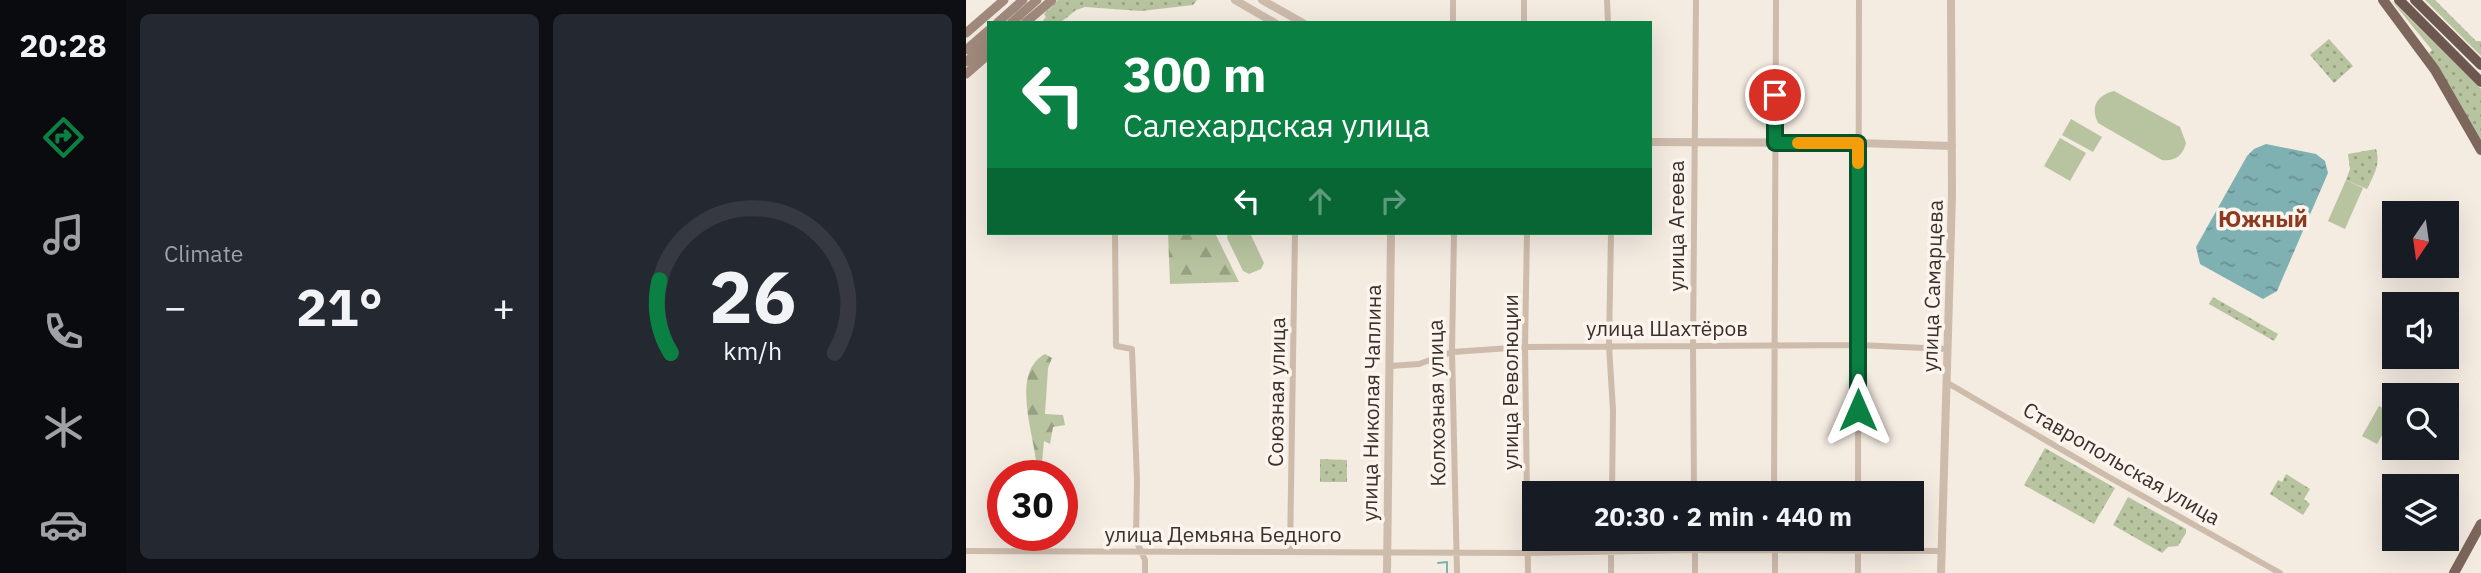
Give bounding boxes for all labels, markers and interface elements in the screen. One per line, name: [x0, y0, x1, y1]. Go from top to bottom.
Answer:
text: 20:28: [19, 24, 107, 66]
text: 300 m: [1123, 42, 1267, 105]
icon: left: [1008, 49, 1099, 140]
pin: [1745, 65, 1805, 125]
icon: arrive: [1756, 76, 1794, 114]
text: Салехардская улица: [1123, 104, 1430, 146]
icon: directions: [39, 113, 88, 162]
street label: улица Агеева: [1662, 160, 1690, 292]
icon: left: [1228, 182, 1266, 220]
icon: ahead: [1301, 182, 1339, 220]
icon: right: [1374, 182, 1412, 220]
street label: улица Самарцева: [1915, 199, 1949, 373]
north arrow: [2382, 201, 2459, 278]
map controls: [2382, 201, 2459, 551]
district label: Южный: [2218, 203, 2308, 233]
icon: music: [39, 210, 88, 259]
text: Climate: [164, 238, 243, 268]
text: 26: [709, 248, 796, 343]
text: 21°: [296, 273, 383, 340]
text: −: [164, 282, 187, 331]
text: +: [492, 282, 515, 331]
street label: улица Николая Чаплина: [1355, 284, 1387, 522]
button: sound: [2382, 292, 2459, 369]
street label: улица Революции: [1496, 294, 1524, 470]
icon: phone: [39, 307, 88, 356]
street label: улица Шахтёров: [1586, 314, 1748, 342]
street label: Союзная улица: [1261, 317, 1291, 467]
street label: Колхозная улица: [1421, 319, 1451, 487]
text: km/h: [723, 333, 782, 366]
position arrow: [1821, 373, 1895, 447]
button: search: [2382, 383, 2459, 460]
street label: Ставропольская улица: [2018, 395, 2226, 531]
icon: climate: [39, 403, 88, 452]
speed limit sign: 30: [987, 460, 1078, 551]
button: layers: [2382, 474, 2459, 551]
text: 20:30 · 2 min · 440 m: [1594, 499, 1852, 533]
icon: car: [39, 500, 88, 549]
street label: улица Демьяна Бедного: [1104, 520, 1342, 548]

